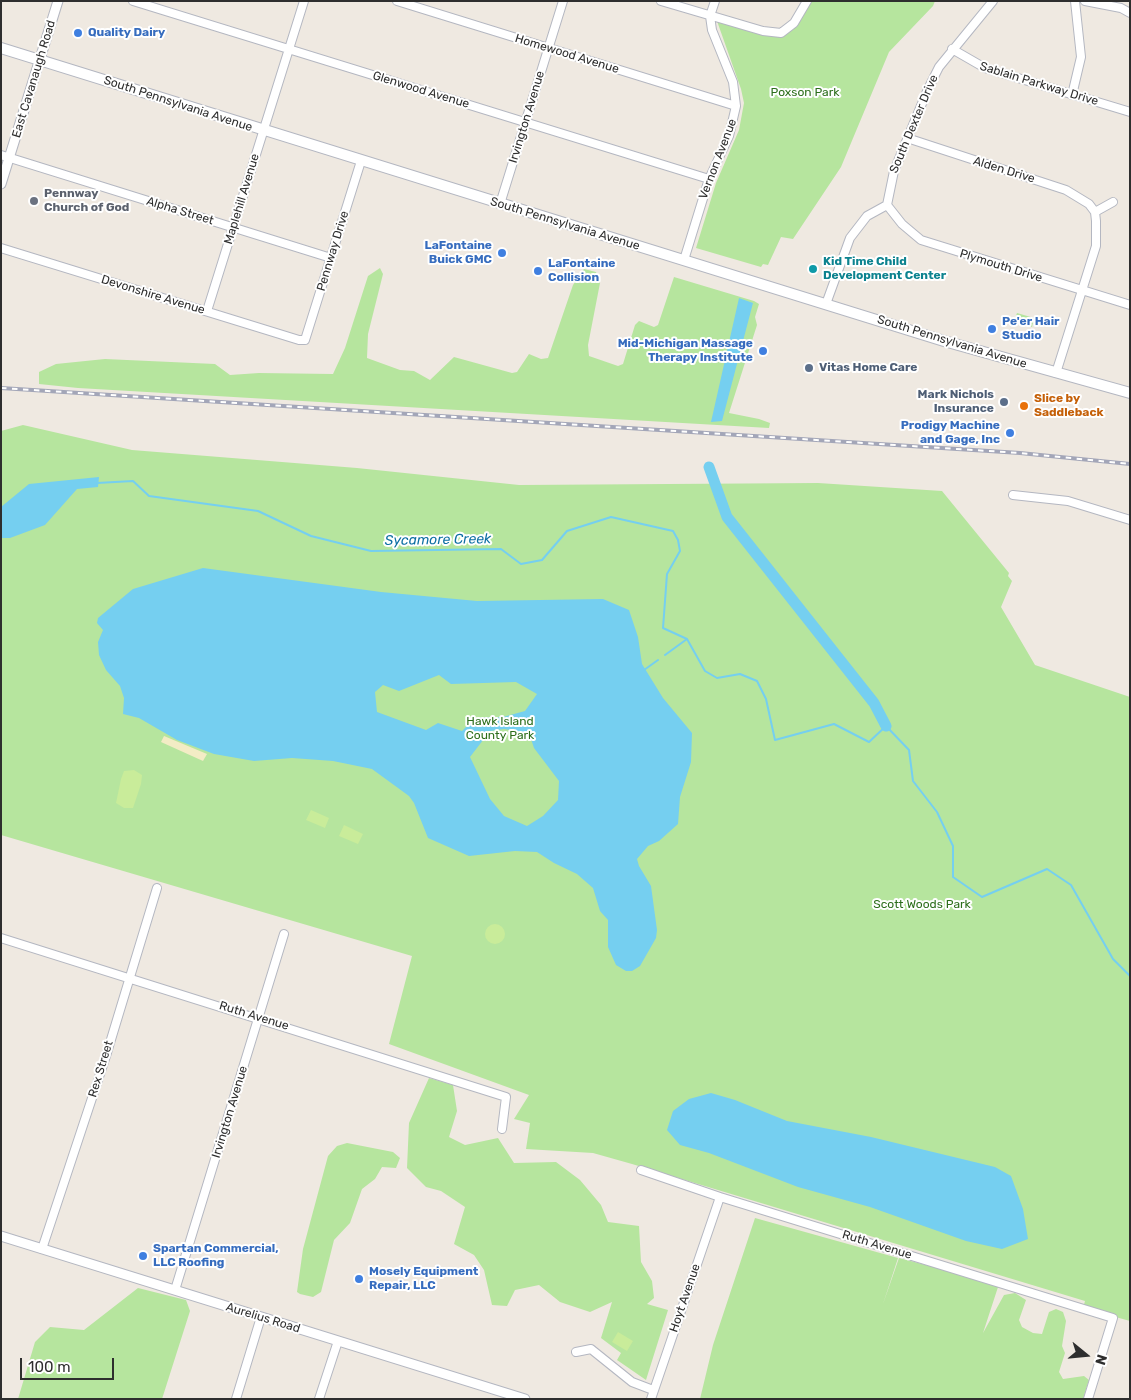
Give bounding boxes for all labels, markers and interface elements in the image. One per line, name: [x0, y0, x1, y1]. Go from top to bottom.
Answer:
street label: East Cavanaugh Road: [9, 18, 59, 140]
place label: Quality Dairy: [88, 26, 165, 40]
marker: Quality Dairy: [72, 27, 84, 39]
street label: Homewood Avenue: [513, 31, 621, 77]
street label: Sablain Parkway Drive: [978, 59, 1100, 109]
street label: Glenwood Avenue: [371, 68, 471, 112]
street label: Irvington Avenue: [506, 69, 548, 165]
street label: South Pennsylvania Avenue: [102, 73, 254, 135]
street label: South Dexter Drive: [887, 73, 941, 175]
park label: Poxson Park: [771, 86, 839, 100]
street label: Vernon Avenue: [696, 117, 740, 201]
street label: Maplehill Avenue: [221, 152, 263, 246]
street label: Alden Drive: [971, 154, 1037, 186]
place label: Pennway Church of God: [44, 187, 129, 215]
street label: Alpha Street: [145, 194, 215, 228]
street label: South Pennsylvania Avenue: [488, 194, 642, 254]
marker: Pennway Church of God: [28, 195, 40, 207]
street label: Pennway Drive: [314, 209, 352, 293]
place label: LaFontaine Buick GMC: [425, 239, 492, 267]
marker: LaFontaine Buick GMC: [496, 247, 508, 259]
street label: Plymouth Drive: [958, 247, 1044, 285]
place label: Kid Time Child Development Center: [823, 255, 946, 283]
place label: LaFontaine Collision: [548, 257, 615, 285]
marker: Kid Time Child Development Center: [807, 263, 819, 275]
marker: LaFontaine Collision: [532, 265, 544, 277]
street label: Devonshire Avenue: [99, 272, 207, 318]
street label: South Pennsylvania Avenue: [875, 312, 1029, 372]
place label: Pe'er Hair Studio: [1002, 315, 1060, 343]
marker: Pe'er Hair Studio: [986, 323, 998, 335]
place label: Mid-Michigan Massage Therapy Institute: [618, 337, 753, 365]
marker: Mid-Michigan Massage Therapy Institute: [757, 345, 769, 357]
place label: Vitas Home Care: [819, 361, 917, 375]
marker: Vitas Home Care: [803, 362, 815, 374]
place label: Mark Nichols Insurance: [918, 388, 994, 416]
place label: Slice by Saddleback: [1034, 392, 1103, 420]
marker: Mark Nichols Insurance: [998, 396, 1010, 408]
marker: Slice by Saddleback: [1018, 400, 1030, 412]
place label: Prodigy Machine and Gage, Inc: [901, 419, 1000, 447]
marker: Prodigy Machine and Gage, Inc: [1004, 427, 1016, 439]
water label: Sycamore Creek: [385, 531, 491, 549]
park label: Hawk Island County Park: [466, 715, 534, 743]
park label: Scott Woods Park: [873, 898, 971, 912]
street label: Ruth Avenue: [217, 999, 291, 1033]
street label: Rex Street: [86, 1039, 116, 1099]
street label: Irvington Avenue: [209, 1064, 251, 1160]
street label: Ruth Avenue: [840, 1228, 914, 1262]
place label: Spartan Commercial, LLC Roofing: [153, 1242, 279, 1270]
marker: Spartan Commercial, LLC Roofing: [137, 1250, 149, 1262]
street label: Hoyt Avenue: [667, 1262, 703, 1334]
place label: Mosely Equipment Repair, LLC: [369, 1265, 478, 1293]
marker: Mosely Equipment Repair, LLC: [353, 1273, 365, 1285]
street label: Aurelius Road: [224, 1300, 302, 1336]
north arrow: [1061, 1330, 1111, 1380]
scale bar: [22, 1348, 116, 1380]
text: N: [1091, 1352, 1110, 1367]
text: 100 m: [28, 1358, 70, 1376]

